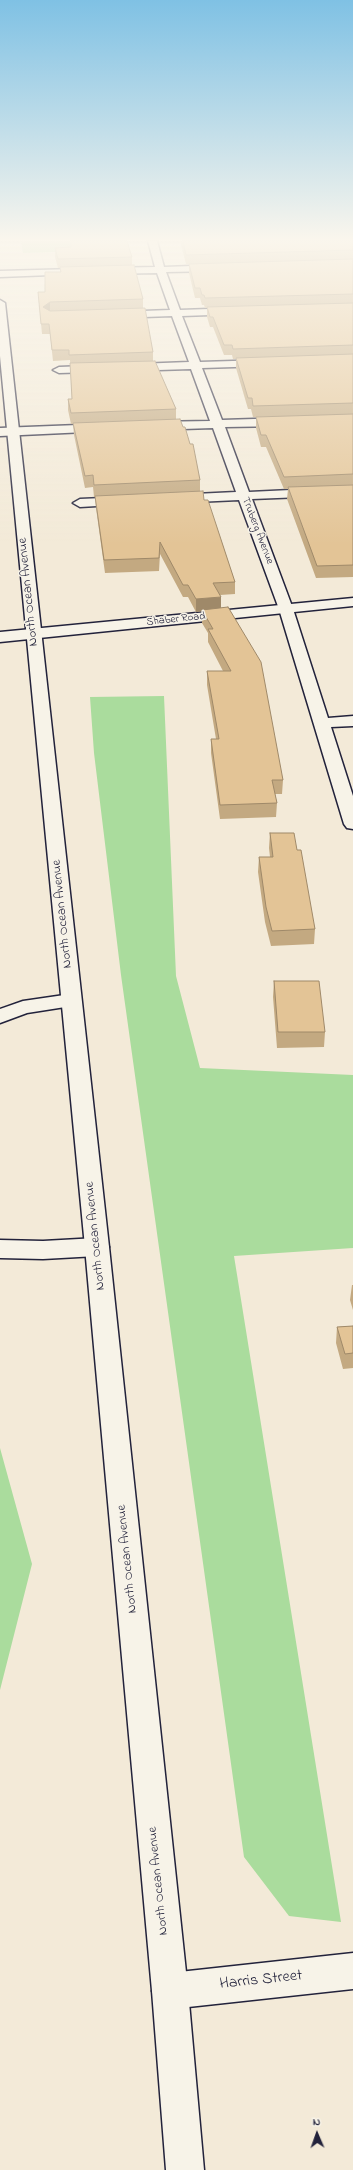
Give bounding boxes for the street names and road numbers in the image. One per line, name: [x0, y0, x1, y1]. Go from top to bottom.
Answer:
street label: Truberg Avenue: [238, 496, 276, 566]
street label: North Ocean Avenue: [16, 537, 42, 647]
street label: Shaber Road: [146, 610, 206, 630]
street label: North Ocean Avenue: [50, 859, 76, 969]
street label: North Ocean Avenue: [83, 1181, 109, 1291]
street label: North Ocean Avenue: [115, 1504, 141, 1614]
street label: North Ocean Avenue: [146, 1826, 172, 1936]
street label: Harris Street: [219, 1967, 303, 1995]

